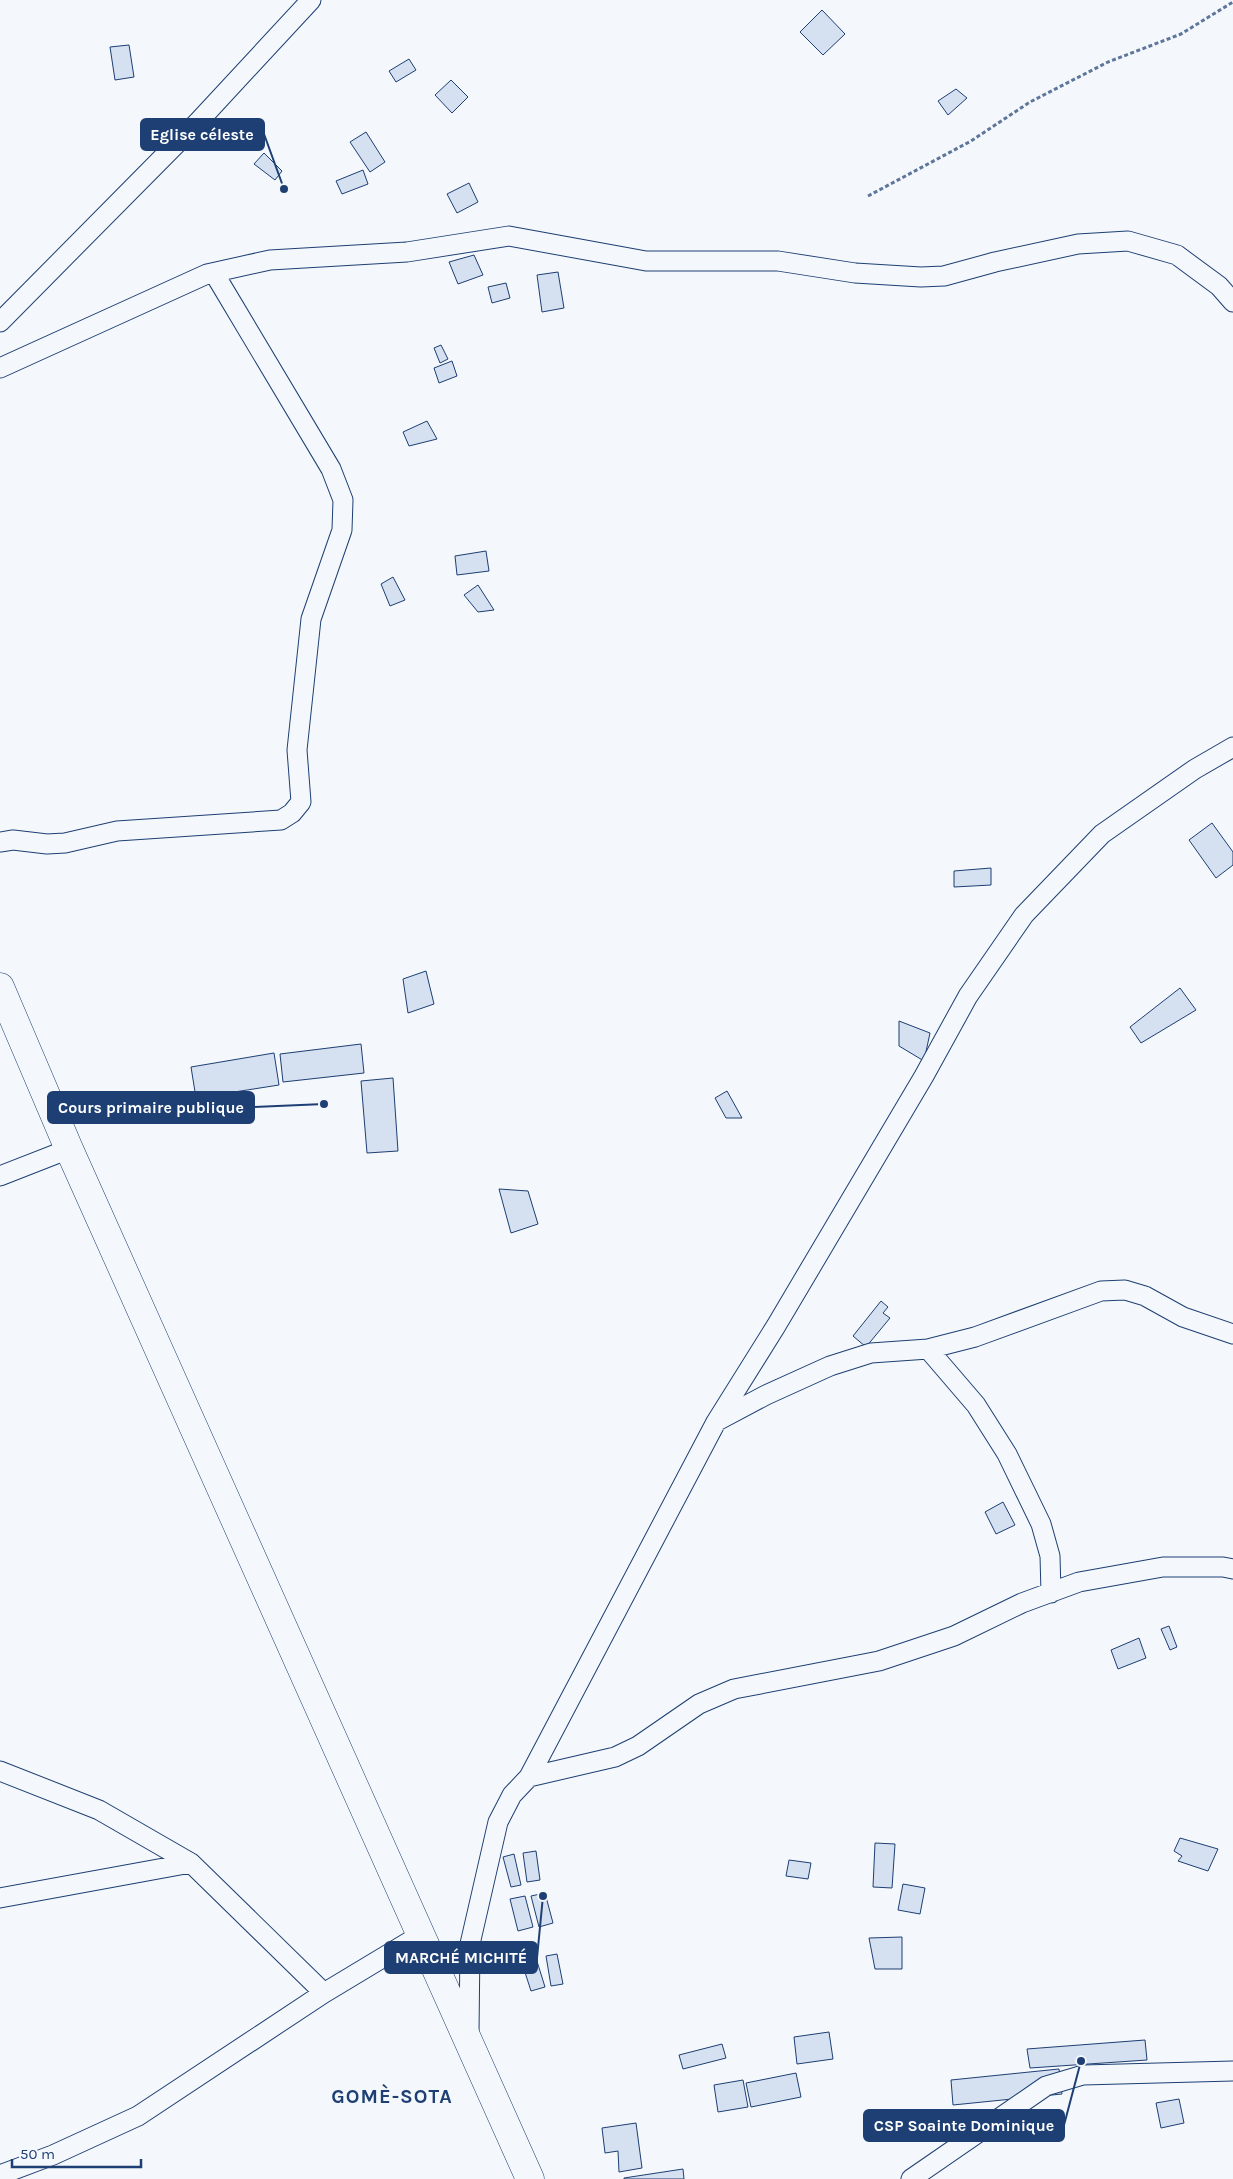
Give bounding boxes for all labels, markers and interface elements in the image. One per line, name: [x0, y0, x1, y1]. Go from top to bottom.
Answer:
callout: Eglise céleste: [141, 119, 264, 150]
text: Eglise céleste: [150, 125, 254, 144]
callout: Cours primaire publique: [48, 1092, 254, 1123]
text: Cours primaire publique: [58, 1098, 244, 1117]
callout: MARCHÉ MICHITÉ: [385, 1942, 537, 1973]
text: MARCHÉ MICHITÉ: [395, 1948, 527, 1967]
district label: GOMÈ-SOTA: [331, 2083, 453, 2108]
callout: CSP Soainte Dominique: [864, 2110, 1064, 2141]
text: CSP Soainte Dominique: [874, 2116, 1054, 2135]
scale bar: [12, 2136, 141, 2168]
text: 50 m: [20, 2145, 55, 2163]

